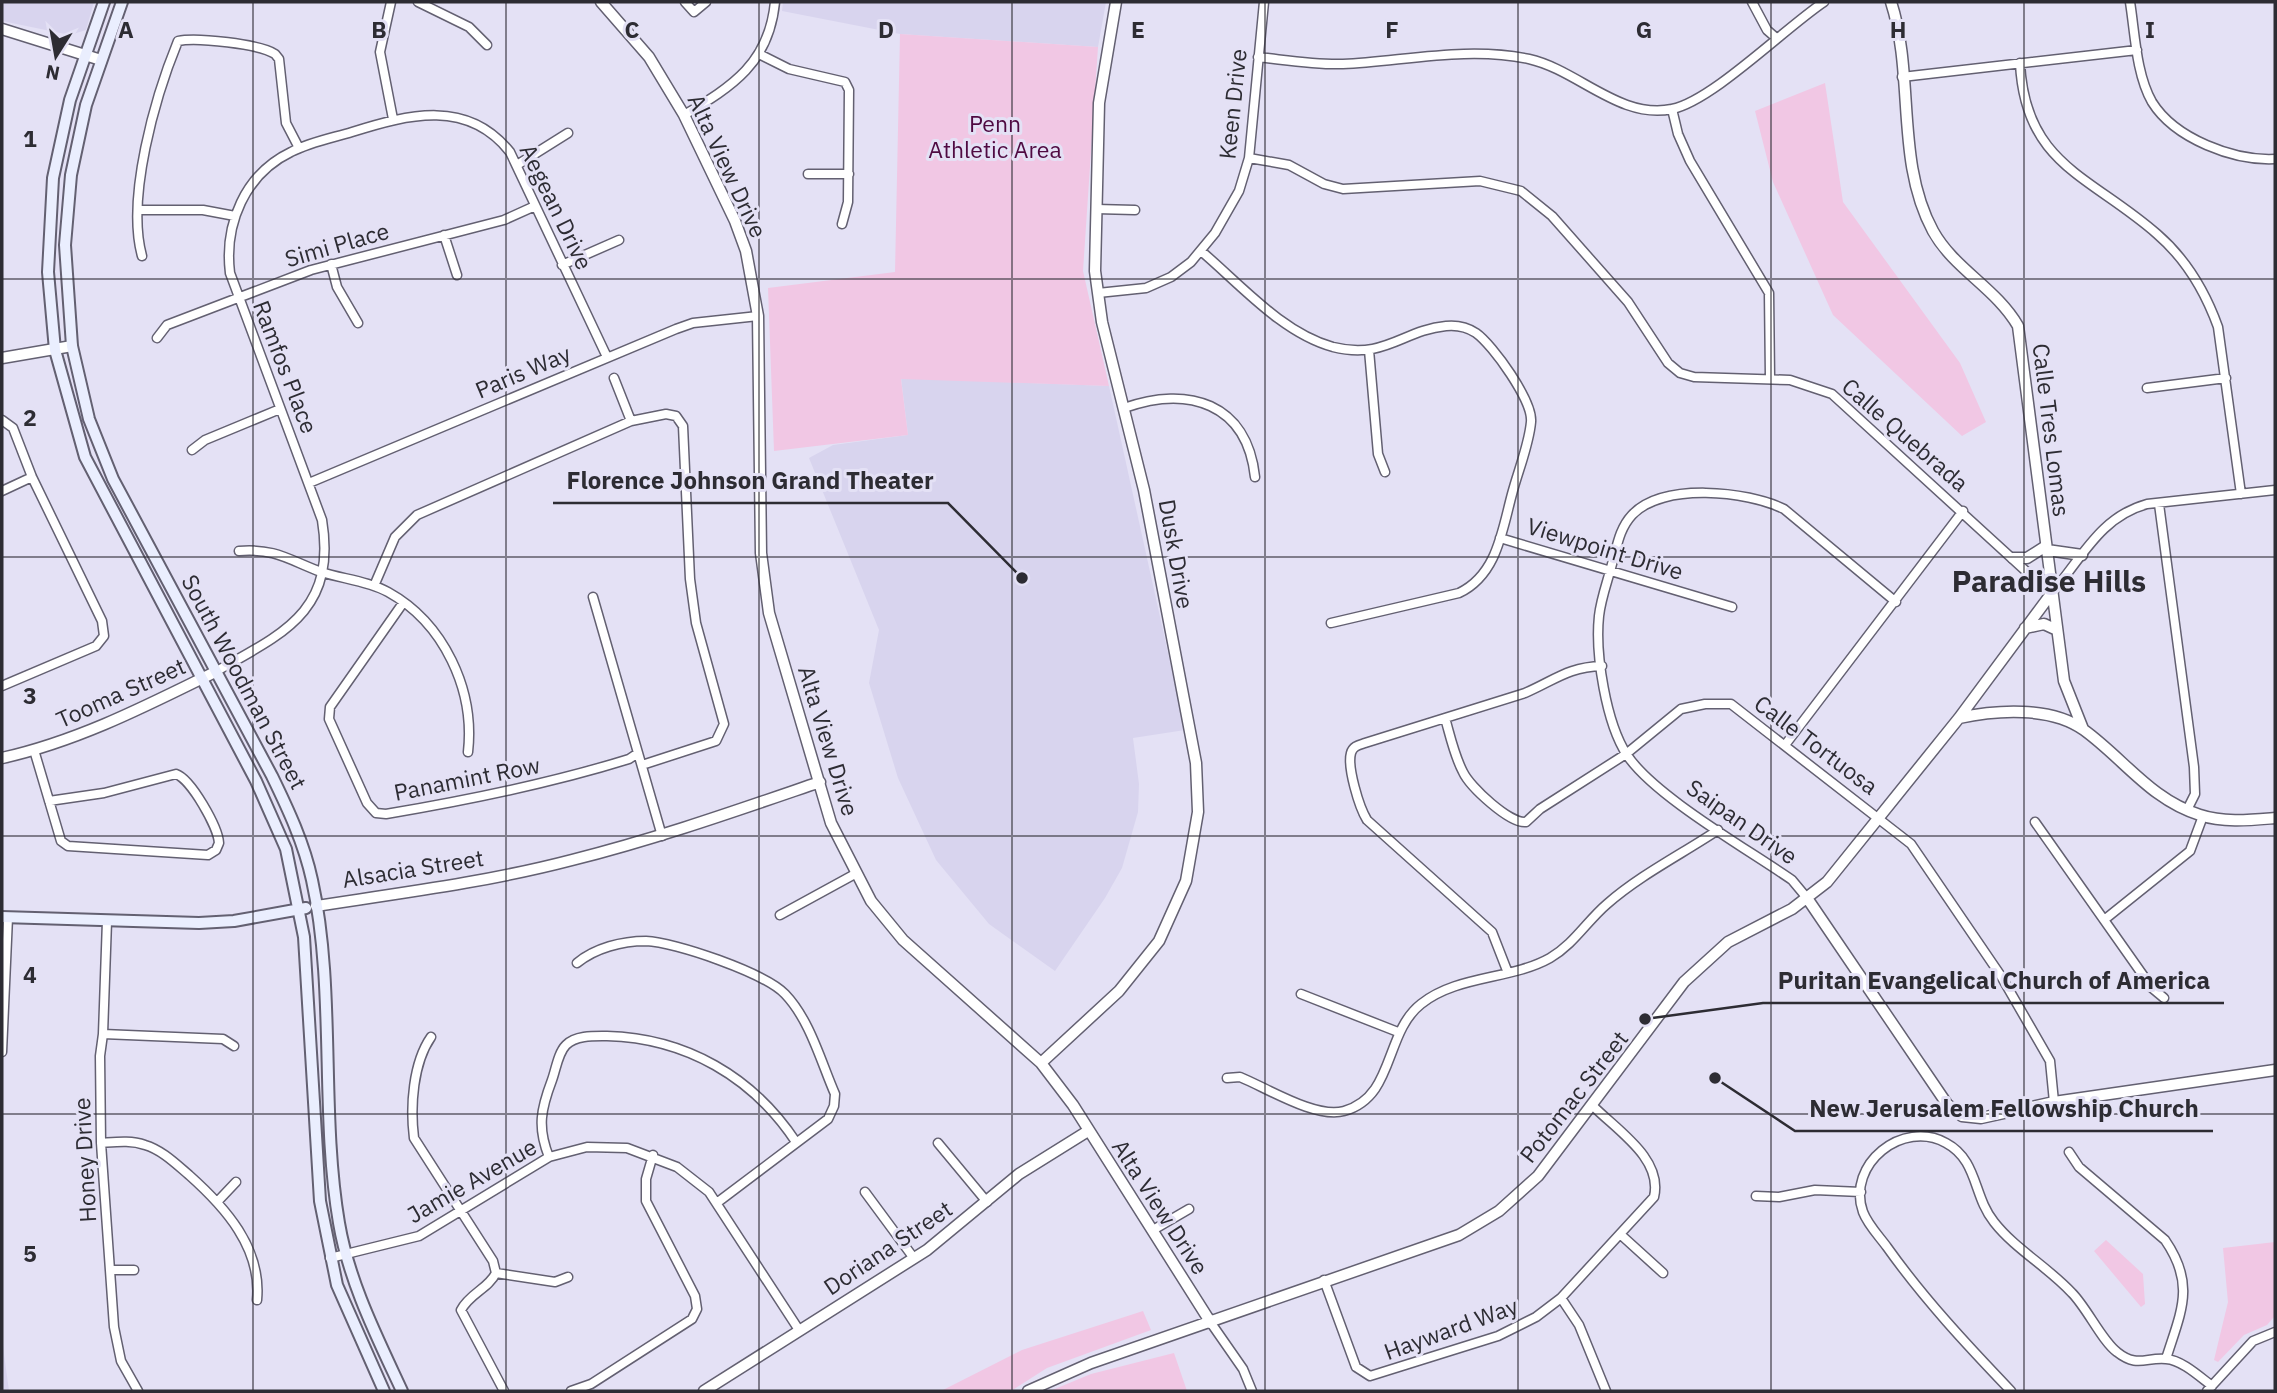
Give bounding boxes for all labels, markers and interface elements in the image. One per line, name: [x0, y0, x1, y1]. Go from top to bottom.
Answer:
text: A: [118, 14, 134, 44]
text: B: [371, 14, 387, 44]
text: C: [625, 14, 640, 44]
text: D: [878, 14, 894, 44]
text: E: [1131, 14, 1145, 44]
text: F: [1385, 14, 1399, 44]
text: G: [1636, 14, 1652, 44]
text: H: [1890, 14, 1906, 44]
text: I: [2145, 14, 2155, 44]
north arrow: [21, 21, 91, 91]
street label: Keen Drive: [1211, 47, 1253, 161]
text: N: [44, 60, 62, 86]
street label: Alta View Drive: [681, 89, 774, 242]
park label: Penn Athletic Area: [928, 108, 1062, 164]
text: 1: [23, 123, 37, 153]
street label: Aegean Drive: [514, 139, 600, 274]
street label: Simi Place: [281, 215, 392, 273]
street label: Ramfos Place: [247, 296, 325, 437]
street label: Paris Way: [470, 337, 575, 405]
street label: Calle Tres Lomas: [2026, 341, 2078, 518]
street label: Calle Quebrada: [1836, 371, 1975, 498]
text: 2: [23, 402, 37, 432]
callout: Florence Johnson Grand Theater: [553, 458, 948, 503]
text: Florence Johnson Grand Theater: [566, 464, 934, 496]
street label: Dusk Drive: [1153, 497, 1201, 611]
street label: Viewpoint Drive: [1524, 510, 1687, 586]
district label: Paradise Hills: [1952, 561, 2146, 600]
street label: South Woodman Street: [176, 569, 314, 794]
street label: Tooma Street: [51, 650, 190, 734]
street label: Alta View Drive: [792, 662, 866, 819]
text: 3: [23, 680, 37, 710]
street label: Calle Tortuosa: [1749, 688, 1885, 801]
street label: Panamint Row: [391, 749, 543, 807]
street label: Saipan Drive: [1681, 772, 1804, 870]
street label: Alsacia Street: [340, 842, 486, 894]
callout: Puritan Evangelical Church of America: [1763, 958, 2224, 1003]
text: 4: [23, 959, 37, 989]
text: Puritan Evangelical Church of America: [1778, 964, 2210, 996]
street label: Potomac Street: [1512, 1024, 1634, 1169]
callout: New Jerusalem Fellowship Church: [1795, 1086, 2213, 1131]
text: New Jerusalem Fellowship Church: [1809, 1092, 2199, 1124]
street label: Honey Drive: [66, 1097, 102, 1223]
street label: Jamie Avenue: [401, 1131, 542, 1229]
street label: Alta View Drive: [1106, 1133, 1216, 1280]
street label: Doriana Street: [817, 1193, 957, 1301]
text: 5: [23, 1238, 37, 1268]
street label: Hayward Way: [1379, 1290, 1522, 1366]

